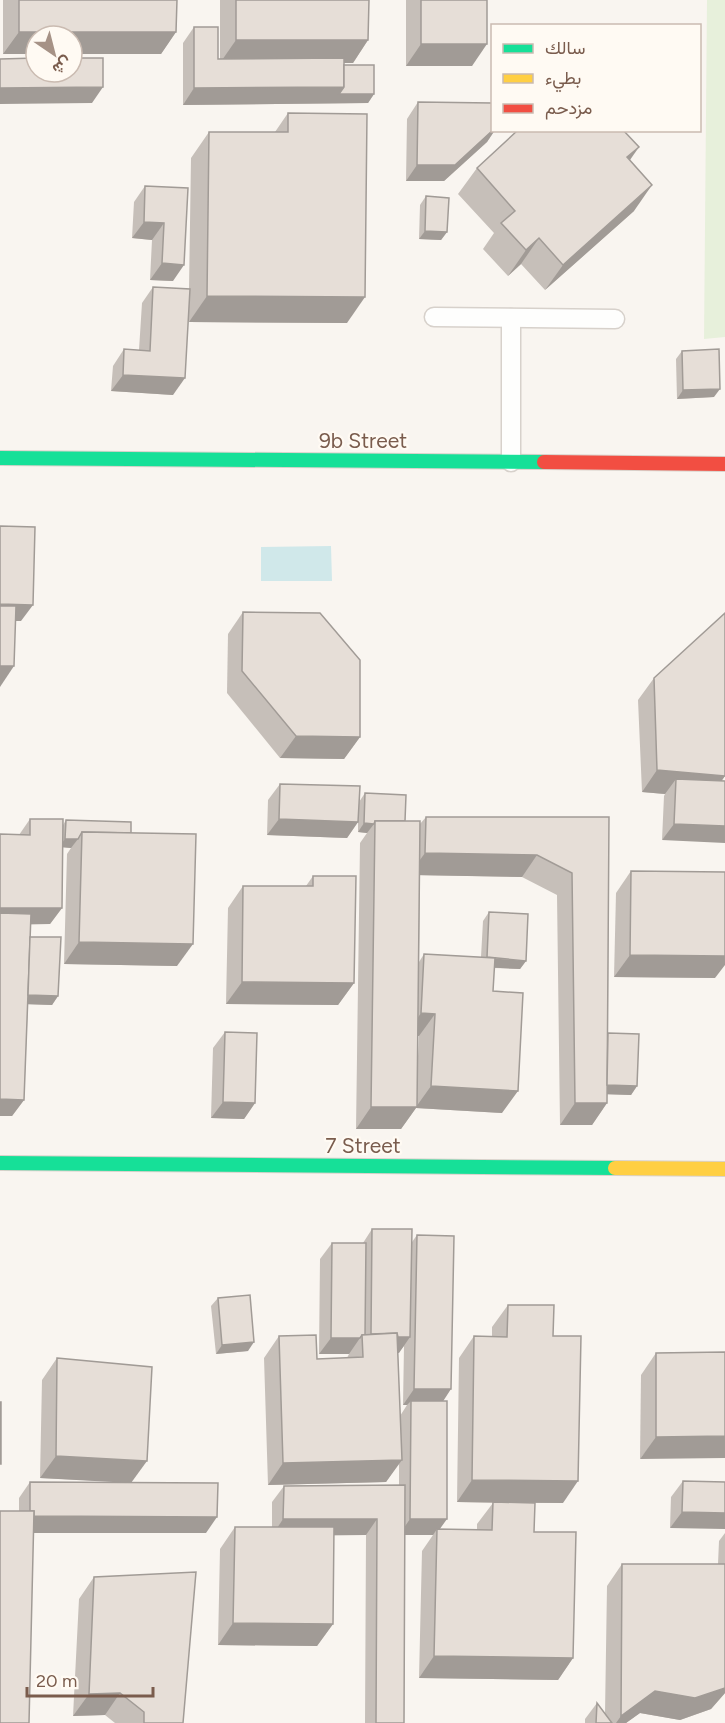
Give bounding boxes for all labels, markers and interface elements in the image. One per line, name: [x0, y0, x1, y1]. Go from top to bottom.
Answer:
north arrow: [24, 24, 84, 84]
legend: [491, 24, 701, 132]
text: سالك: [545, 37, 585, 59]
text: ش: [49, 53, 76, 79]
text: بطيء: [545, 67, 581, 93]
text: مزدحم: [545, 97, 592, 120]
street label: 9b Street: [319, 428, 407, 453]
street label: 7 Street: [325, 1133, 401, 1158]
scale bar: [27, 1660, 153, 1698]
text: 20 m: [36, 1670, 77, 1692]

